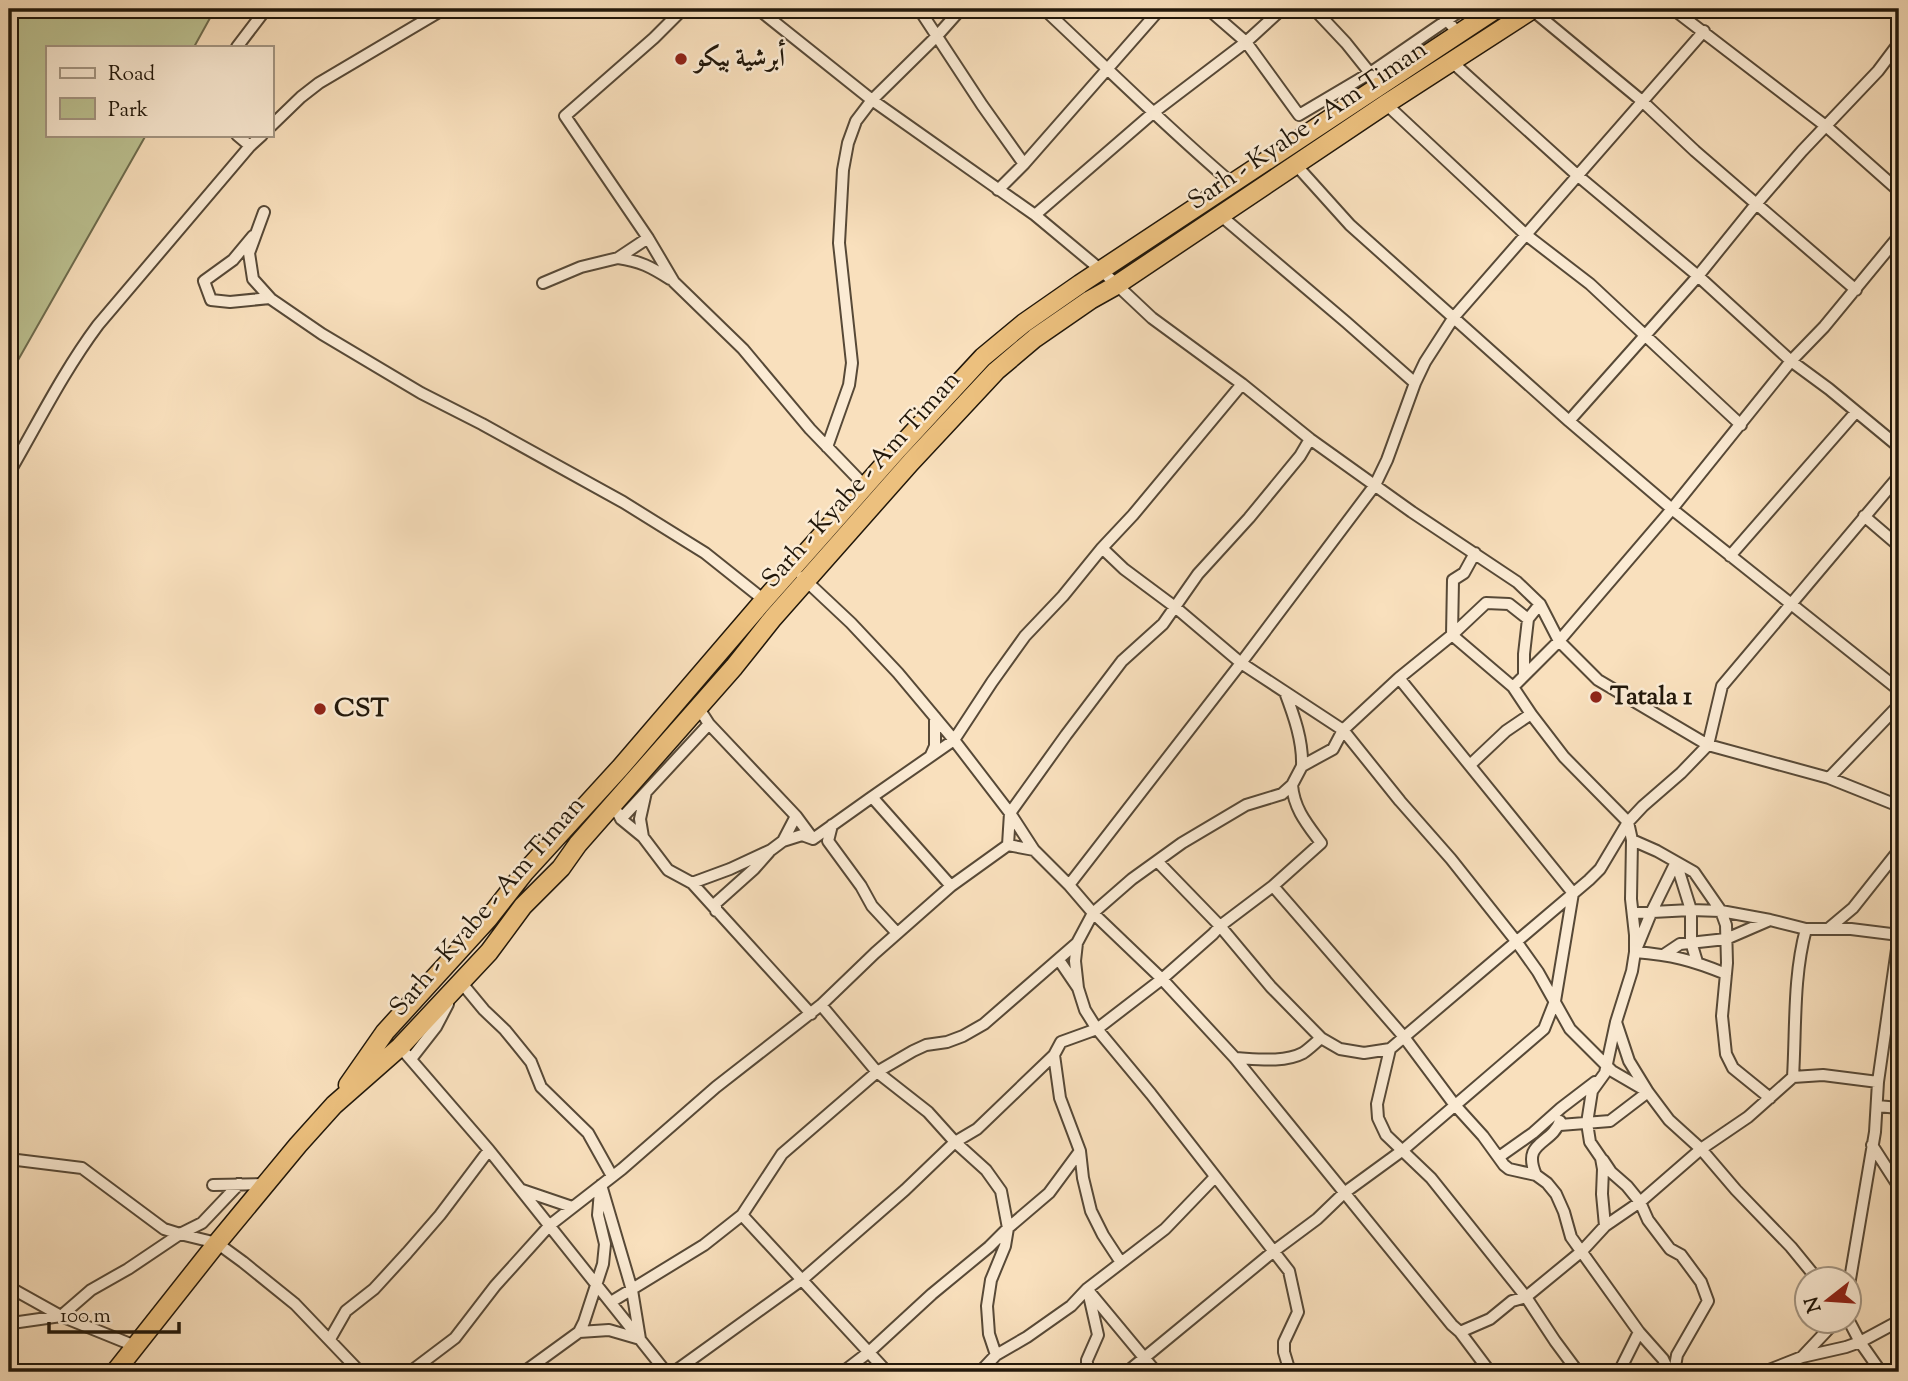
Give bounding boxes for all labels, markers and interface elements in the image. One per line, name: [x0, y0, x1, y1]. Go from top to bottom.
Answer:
street label: Sarh - Kyabe - Am Timan: [1181, 32, 1435, 220]
place label: أبرشية بيكو: [692, 39, 786, 78]
legend: [46, 46, 273, 136]
marker: أبرشية بيكو: [673, 51, 689, 67]
text: Road: [108, 60, 155, 90]
text: Park: [108, 96, 149, 126]
street label: Sarh - Kyabe - Am Timan: [754, 363, 970, 597]
place label: Tatala 1: [1610, 679, 1692, 716]
marker: Tatala 1: [1588, 689, 1604, 705]
place label: CST: [334, 691, 389, 728]
marker: CST: [312, 701, 328, 717]
street label: Sarh - Kyabe - Am Timan: [382, 789, 594, 1025]
north arrow: [1792, 1266, 1862, 1336]
scale bar: [49, 1290, 178, 1334]
text: N: [1799, 1293, 1829, 1315]
text: 100 m: [60, 1302, 111, 1332]

